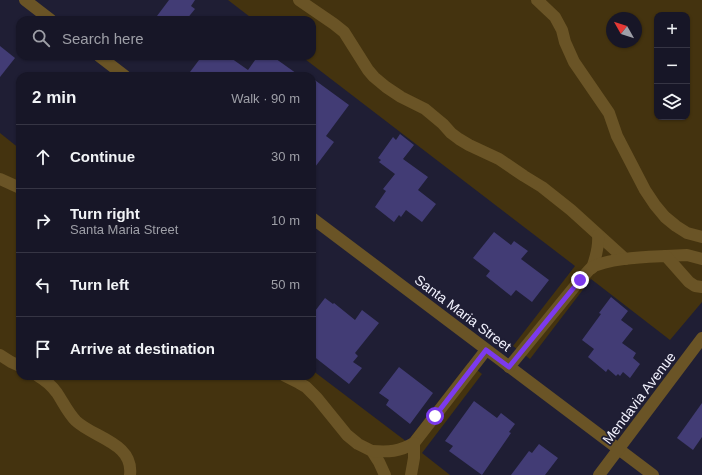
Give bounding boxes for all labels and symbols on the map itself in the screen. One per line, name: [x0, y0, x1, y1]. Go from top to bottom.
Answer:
north arrow: [606, 12, 642, 48]
street label: Santa Maria Street: [412, 271, 515, 355]
route end: [571, 271, 589, 289]
street label: Mendavia Avenue: [599, 349, 679, 447]
route start: [426, 407, 444, 425]

